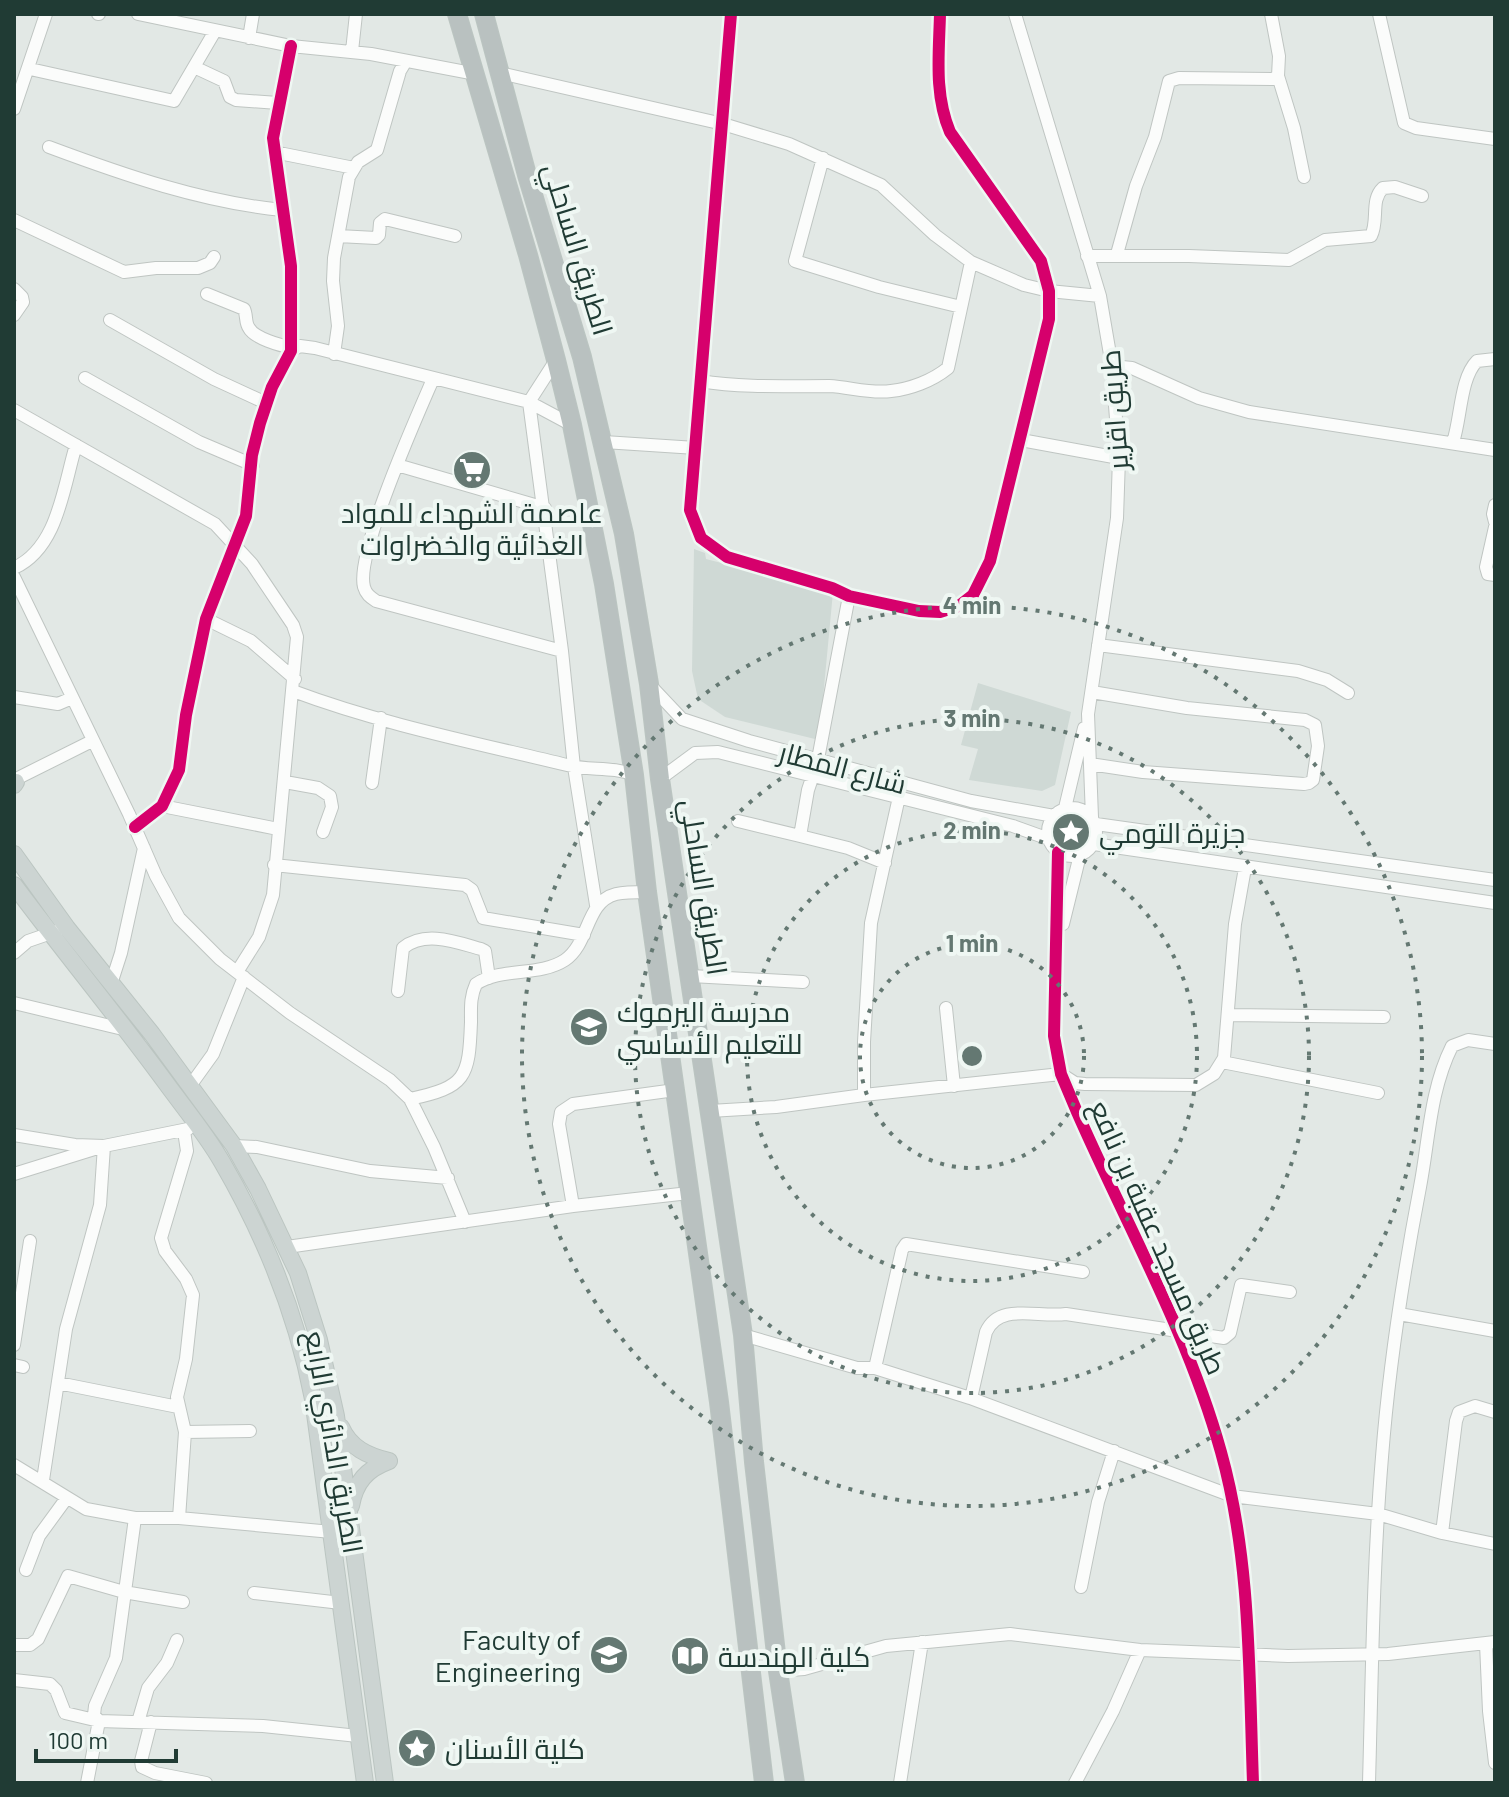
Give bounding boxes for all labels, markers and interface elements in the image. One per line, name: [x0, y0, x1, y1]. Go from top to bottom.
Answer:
street label: الطريق الساحلي: [531, 159, 621, 341]
street label: طريق اقزير: [1092, 349, 1135, 473]
supermarket icon: عاصمة الشهداء للمواد الغذائية والخضراوات: [451, 449, 493, 491]
place label: عاصمة الشهداء للمواد الغذائية والخضراوات: [341, 495, 603, 561]
text: 4 min: [943, 590, 1001, 619]
text: 3 min: [943, 703, 1001, 732]
street label: شارع المطار: [773, 733, 910, 803]
street label: الطريق الساحلي: [668, 797, 736, 978]
place icon: جزيرة التومي: [1050, 811, 1092, 853]
text: 2 min: [943, 815, 1001, 844]
place label: جزيرة التومي: [1099, 815, 1245, 855]
text: 1 min: [946, 928, 998, 957]
place label: مدرسة اليرموك للتعليم الأساسي: [617, 994, 802, 1065]
school or university icon: مدرسة اليرموك للتعليم الأساسي: [568, 1006, 610, 1048]
centre of rings: [958, 1042, 986, 1070]
street label: طريق مسجد عقبة بن نافع: [1080, 1095, 1235, 1381]
street label: الطريق الدائري الرابع: [293, 1328, 371, 1557]
place label: Faculty of Engineering: [435, 1622, 581, 1688]
school or university icon: Faculty of Engineering: [588, 1634, 630, 1676]
library icon: كلية الهندسة: [669, 1635, 711, 1677]
place label: كلية الهندسة: [718, 1639, 870, 1674]
scale bar: [36, 1713, 176, 1763]
text: 100 m: [48, 1725, 108, 1754]
place icon: كلية الأسنان: [396, 1727, 438, 1769]
place label: كلية الأسنان: [445, 1731, 585, 1766]

